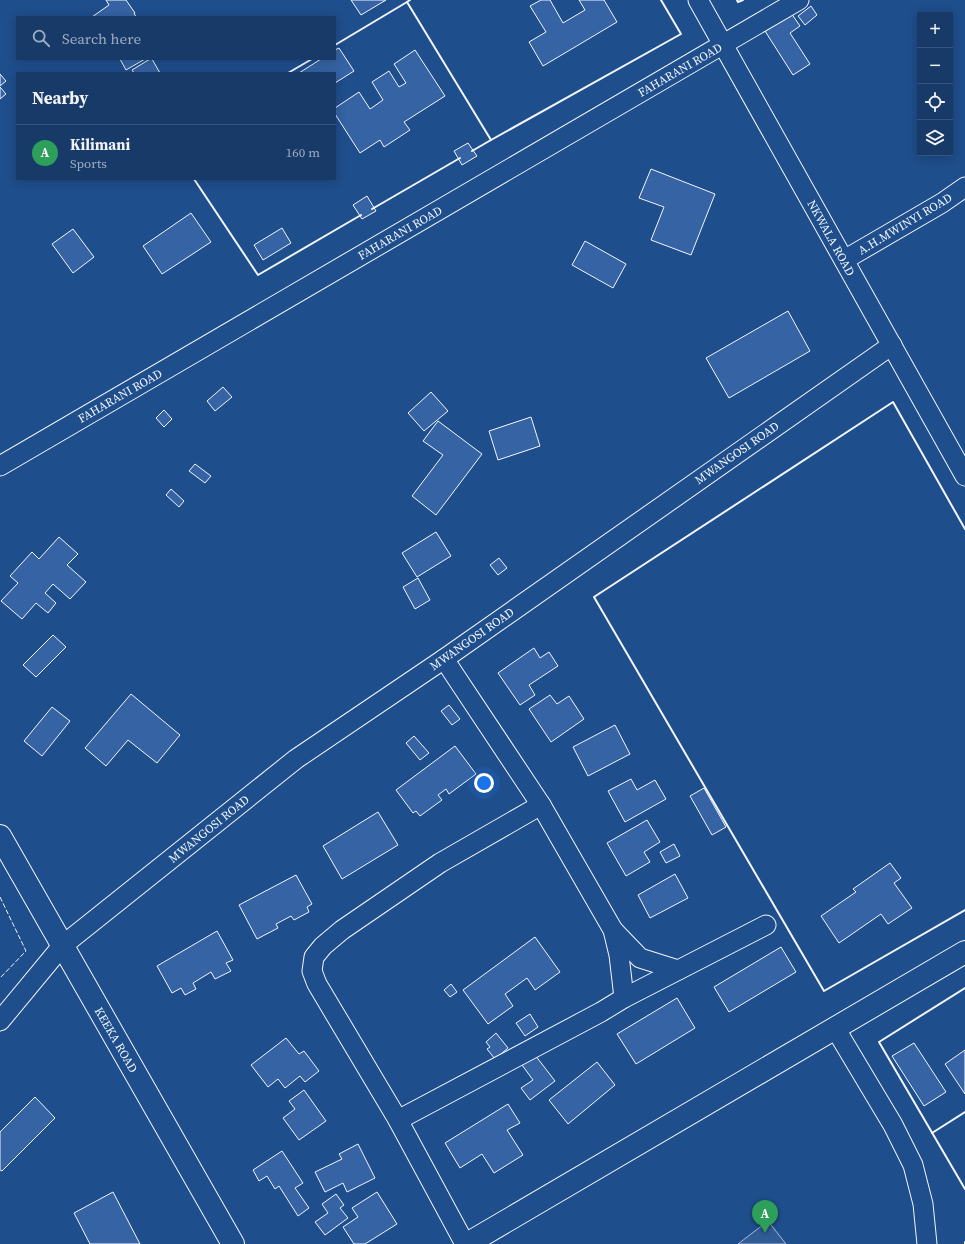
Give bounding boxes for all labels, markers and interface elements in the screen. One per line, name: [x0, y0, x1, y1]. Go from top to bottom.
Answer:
map controls: [917, 12, 953, 156]
button: +: [917, 12, 953, 48]
search box: [16, 16, 336, 60]
icon: search: [30, 27, 52, 49]
text: Search here: [62, 28, 141, 49]
street label: FAHARANI ROAD: [635, 39, 725, 101]
button: −: [917, 48, 953, 84]
button: locate: [917, 84, 953, 120]
text: Nearby: [32, 86, 88, 110]
button: layers: [917, 120, 953, 156]
text: Kilimani: [70, 134, 130, 155]
text: A: [41, 144, 49, 161]
text: 160 m: [286, 144, 320, 161]
text: Sports: [70, 155, 107, 172]
street label: A.H.MWINYI ROAD: [855, 190, 955, 258]
street label: NKWALA ROAD: [804, 197, 858, 279]
street label: FAHARANI ROAD: [355, 202, 445, 264]
street label: FAHARANI ROAD: [75, 365, 165, 427]
street label: MWANGOSI ROAD: [692, 418, 782, 488]
street label: MWANGOSI ROAD: [427, 604, 517, 674]
your location: [474, 773, 494, 793]
street label: MWANGOSI ROAD: [165, 791, 253, 867]
street label: KEEKA ROAD: [91, 1004, 141, 1076]
pin: A: [752, 1200, 778, 1233]

